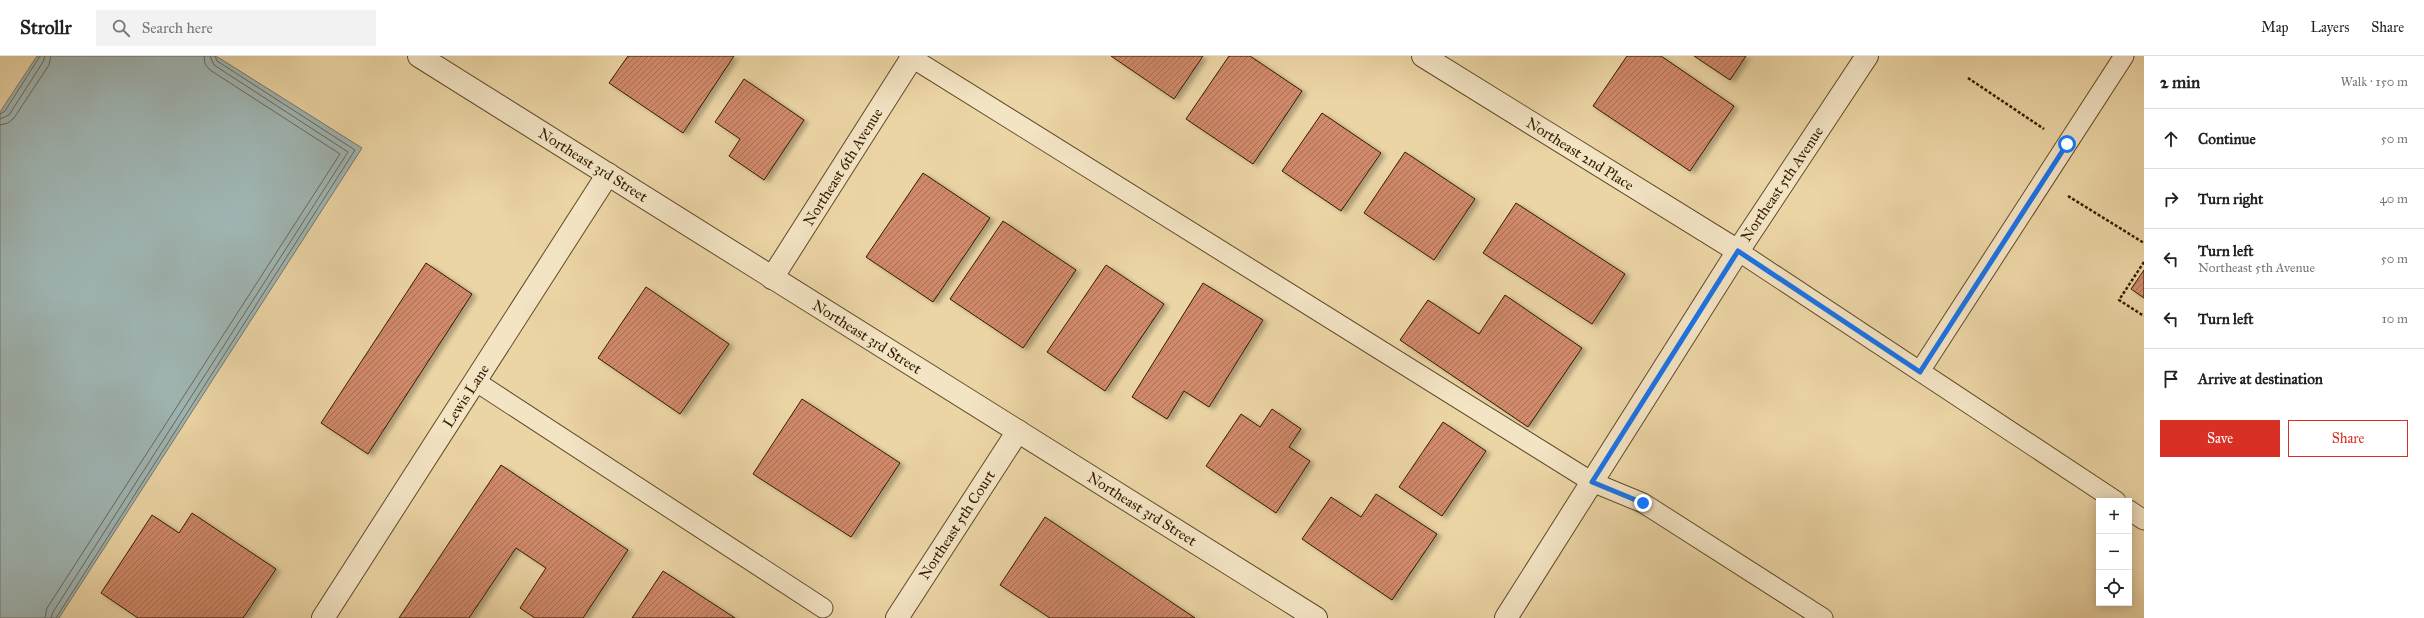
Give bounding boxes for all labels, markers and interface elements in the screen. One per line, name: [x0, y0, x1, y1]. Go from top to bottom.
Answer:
search box: [96, 10, 376, 46]
text: Strollr: [20, 16, 72, 39]
icon: search: [110, 17, 132, 39]
text: Search here: [142, 19, 213, 37]
text: Map: [2261, 19, 2289, 36]
text: Layers: [2311, 19, 2349, 36]
text: Share: [2371, 19, 2404, 36]
text: 2 min: [2160, 72, 2200, 93]
text: Walk · 150 m: [2340, 74, 2408, 90]
street label: Northeast 6th Avenue: [799, 105, 887, 229]
street label: Northeast 2nd Place: [1523, 114, 1637, 194]
street label: Northeast 5th Avenue: [1737, 123, 1827, 245]
street label: Northeast 3rd Street: [535, 124, 652, 206]
icon: ahead: [2160, 128, 2182, 150]
text: Continue: [2198, 130, 2256, 148]
text: 50 m: [2381, 131, 2408, 147]
route start: [2058, 135, 2076, 153]
icon: right: [2160, 188, 2182, 210]
text: Turn right: [2198, 190, 2263, 208]
text: 40 m: [2379, 191, 2408, 207]
text: Turn left: [2198, 242, 2254, 260]
icon: left: [2160, 248, 2182, 270]
text: 50 m: [2381, 251, 2408, 267]
text: Northeast 5th Avenue: [2198, 260, 2315, 276]
street label: Northeast 3rd Street: [809, 296, 926, 378]
icon: left: [2160, 308, 2182, 330]
text: Turn left: [2198, 310, 2254, 328]
text: 10 m: [2382, 311, 2408, 327]
street label: Lewis Lane: [439, 361, 493, 431]
icon: arrive: [2160, 368, 2182, 390]
text: Arrive at destination: [2198, 370, 2323, 388]
button: Save: [2160, 420, 2280, 457]
button: Share: [2288, 420, 2408, 457]
street label: Northeast 5th Court: [915, 466, 999, 583]
street label: Northeast 3rd Street: [1084, 468, 1201, 550]
route end: [1634, 494, 1652, 512]
map controls: [2096, 498, 2132, 606]
button: +: [2096, 498, 2132, 534]
button: −: [2096, 534, 2132, 570]
button: locate: [2096, 570, 2132, 606]

